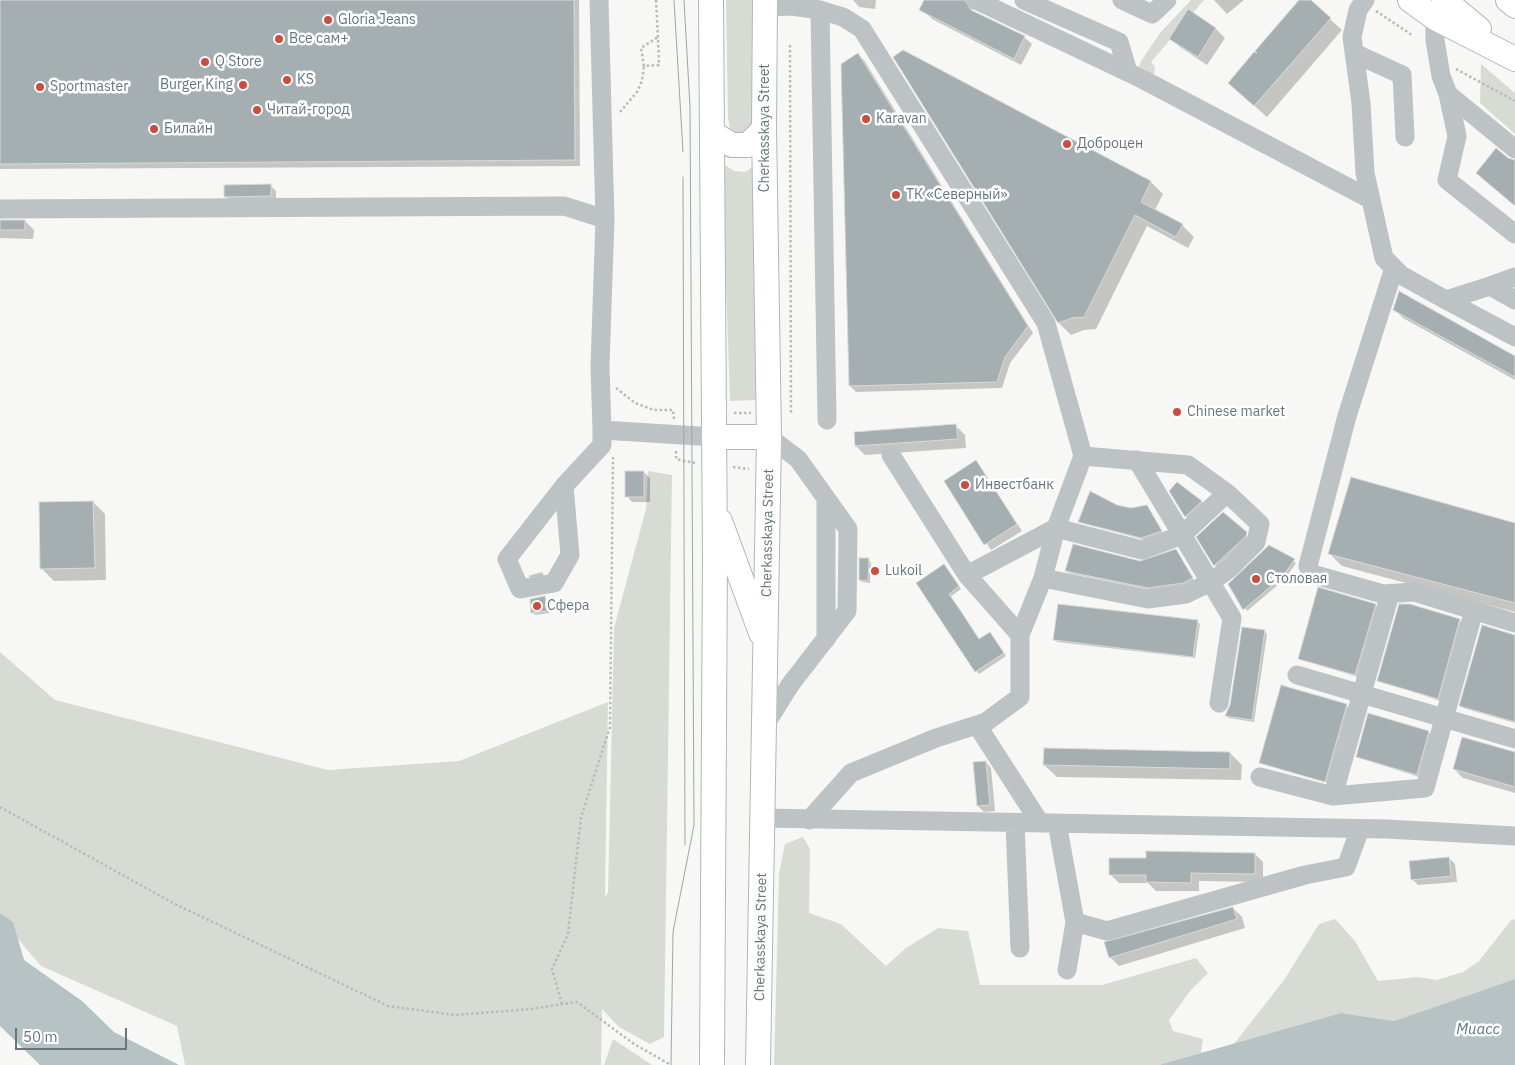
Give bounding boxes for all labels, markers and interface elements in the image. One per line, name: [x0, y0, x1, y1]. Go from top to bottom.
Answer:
place label: Gloria Jeans: [338, 12, 416, 28]
marker: Gloria Jeans: [322, 14, 334, 26]
place label: Все сам+: [289, 31, 349, 47]
marker: Все сам+: [273, 33, 285, 45]
place label: Q Store: [215, 54, 262, 70]
marker: Q Store: [199, 56, 211, 68]
street label: Cherkasskaya Street: [757, 64, 773, 192]
place label: KS: [297, 72, 314, 88]
marker: KS: [281, 74, 293, 86]
place label: Burger King: [160, 77, 233, 93]
place label: Sportmaster: [50, 79, 128, 95]
marker: Burger King: [237, 79, 249, 91]
marker: Sportmaster: [34, 81, 46, 93]
place label: Читай-город: [267, 102, 350, 118]
marker: Читай-город: [251, 104, 263, 116]
place label: Karavan: [876, 111, 927, 127]
marker: Karavan: [860, 113, 872, 125]
place label: Билайн: [164, 121, 213, 137]
marker: Билайн: [148, 123, 160, 135]
place label: Доброцен: [1077, 136, 1143, 152]
marker: Доброцен: [1061, 138, 1073, 150]
place label: ТК «Северный»: [906, 187, 1008, 203]
marker: ТК «Северный»: [890, 189, 902, 201]
place label: Chinese market: [1187, 404, 1285, 420]
marker: Chinese market: [1171, 406, 1183, 418]
street label: Cherkasskaya Street: [758, 469, 778, 597]
place label: Инвестбанк: [975, 477, 1054, 493]
marker: Инвестбанк: [959, 479, 971, 491]
place label: Lukoil: [885, 563, 922, 579]
marker: Lukoil: [869, 565, 881, 577]
place label: Столовая: [1266, 571, 1327, 587]
marker: Столовая: [1250, 573, 1262, 585]
place label: Сфера: [547, 598, 590, 614]
marker: Сфера: [531, 600, 543, 612]
street label: Cherkasskaya Street: [751, 873, 771, 1001]
scale bar: [18, 1018, 130, 1050]
water label: Миасс: [1456, 1021, 1500, 1039]
text: 50 m: [23, 1027, 58, 1046]

